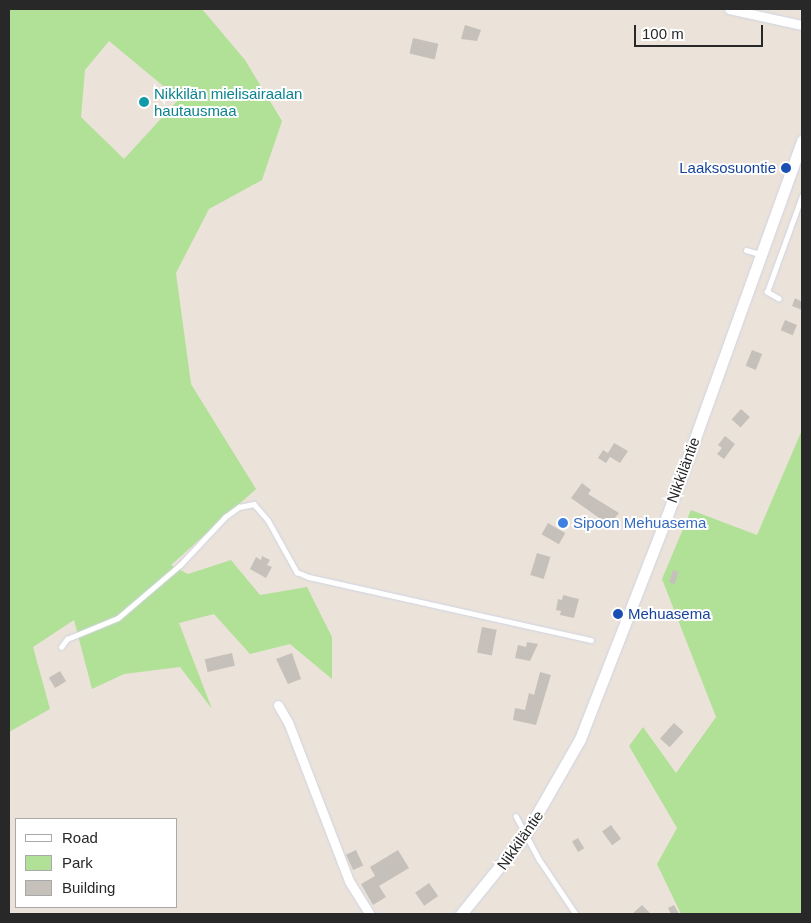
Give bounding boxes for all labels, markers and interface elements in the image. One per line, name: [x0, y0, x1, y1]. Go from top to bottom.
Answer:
scale bar: [636, 15, 765, 47]
text: 100 m: [642, 25, 684, 42]
place label: Nikkilän mielisairaalan hautausmaa: [154, 84, 302, 119]
marker: Nikkilän mielisairaalan hautausmaa: [138, 96, 150, 108]
place label: Laaksosuontie: [679, 159, 776, 177]
marker: Laaksosuontie: [780, 162, 792, 174]
street label: Nikkiläntie: [663, 435, 703, 505]
place label: Sipoon Mehuasema: [573, 514, 706, 532]
marker: Sipoon Mehuasema: [557, 517, 569, 529]
place label: Mehuasema: [628, 605, 711, 623]
marker: Mehuasema: [612, 608, 624, 620]
street label: Nikkiläntie: [493, 807, 547, 873]
legend: [15, 818, 178, 908]
text: Road: [62, 829, 98, 846]
text: Park: [62, 854, 93, 871]
text: Building: [62, 879, 115, 896]

